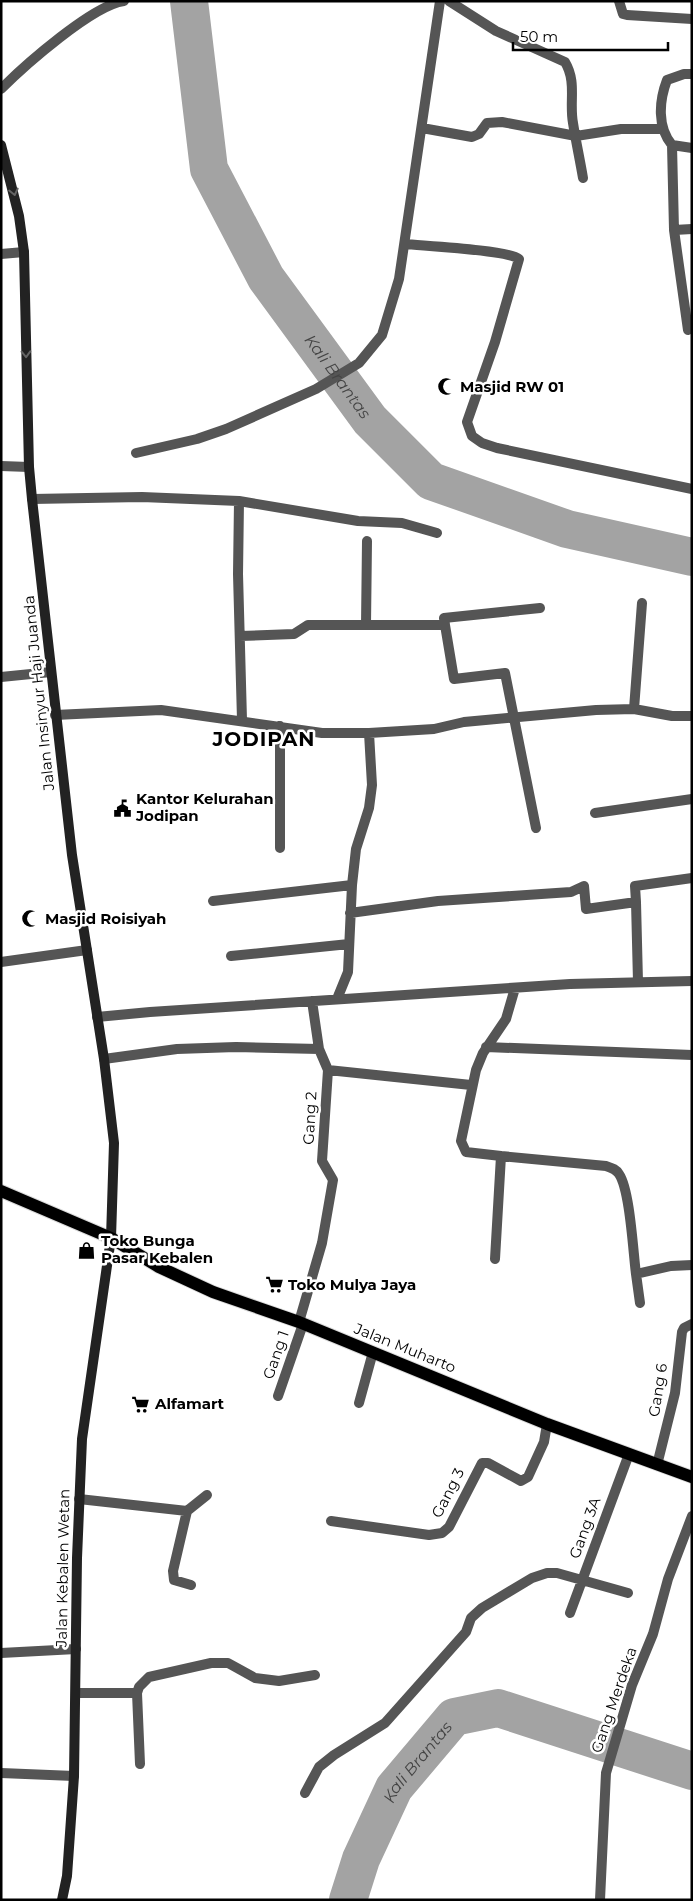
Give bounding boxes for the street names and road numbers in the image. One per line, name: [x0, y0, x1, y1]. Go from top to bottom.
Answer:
street label: Jalan Insinyur Haji Juanda: [19, 595, 58, 793]
street label: Gang 2: [299, 1091, 320, 1145]
street label: Jalan Muharto: [351, 1318, 459, 1377]
street label: Gang 1: [258, 1328, 293, 1382]
street label: Gang 6: [644, 1362, 671, 1418]
street label: Gang 3: [427, 1465, 468, 1521]
street label: Jalan Kebalen Wetan: [52, 1489, 73, 1648]
street label: Gang 3A: [565, 1494, 604, 1561]
street label: Gang Merdeka: [586, 1644, 641, 1755]

